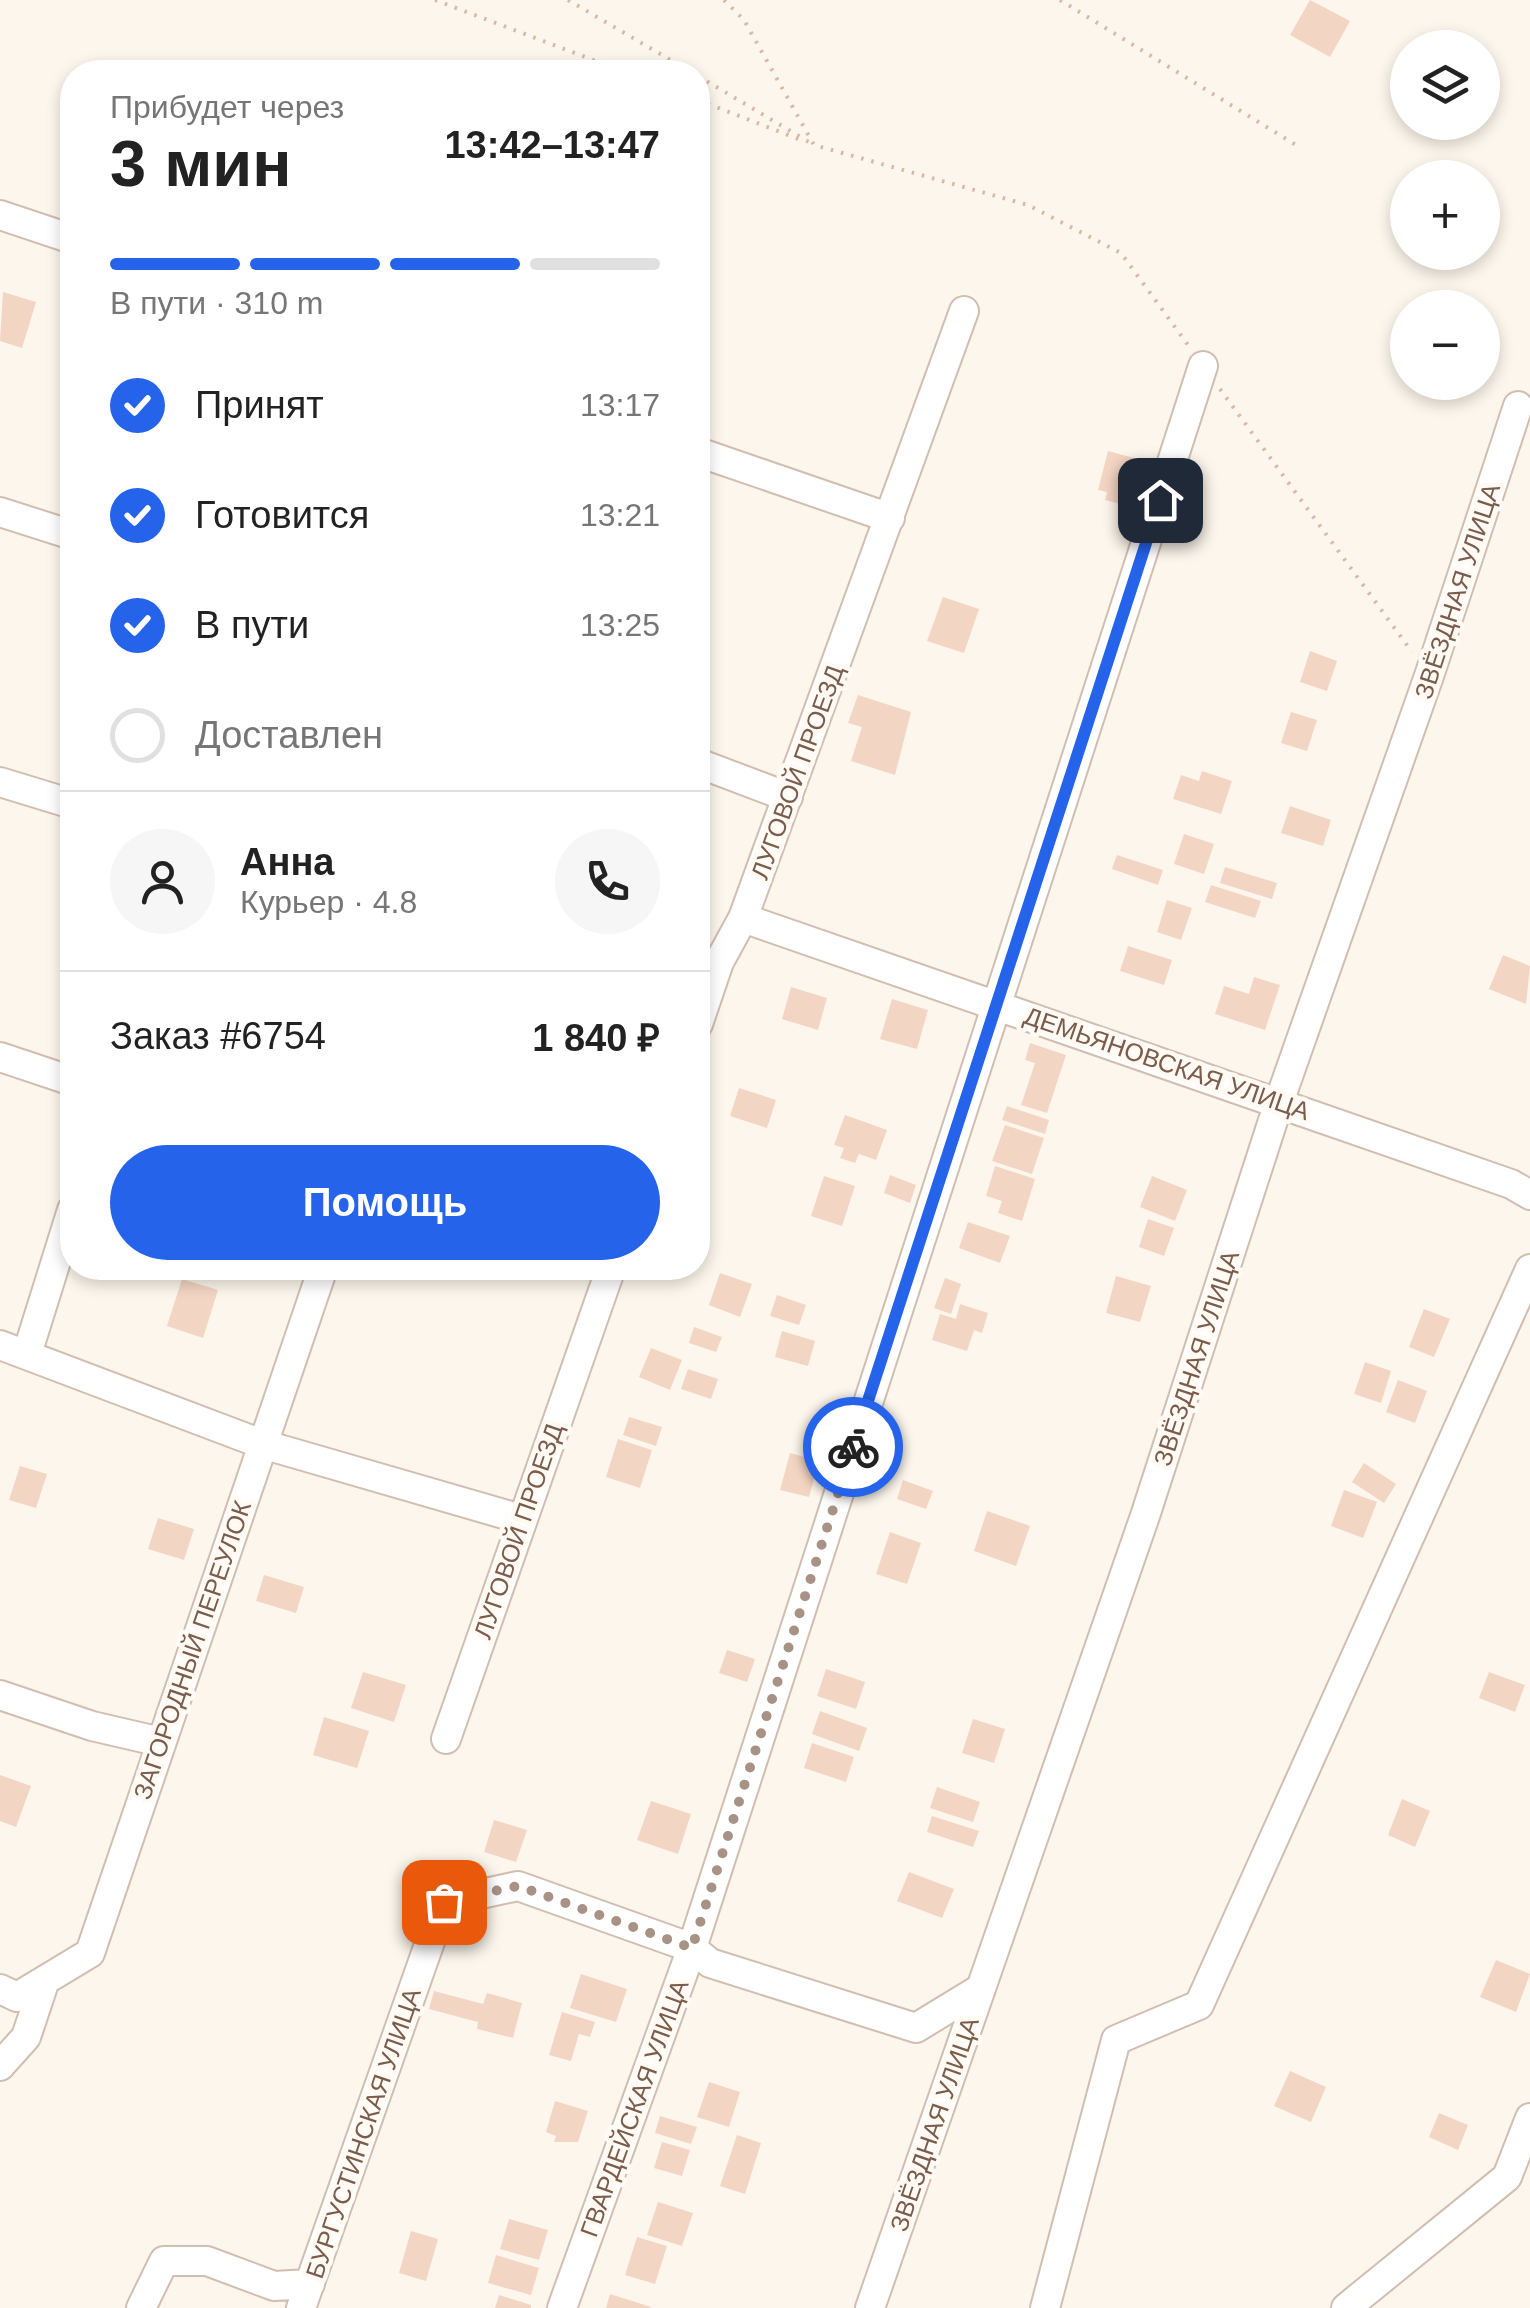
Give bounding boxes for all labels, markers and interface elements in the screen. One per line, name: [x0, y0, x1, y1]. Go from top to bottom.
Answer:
map controls: [1390, 30, 1500, 400]
button: layers: [1390, 30, 1500, 140]
text: Прибудет через: [110, 89, 344, 125]
text: 13:42–13:47: [444, 124, 660, 166]
text: 3 мин: [110, 127, 292, 200]
button: +: [1390, 160, 1500, 270]
text: В пути · 310 m: [110, 285, 323, 321]
button: −: [1390, 290, 1500, 400]
icon: check: [110, 378, 165, 433]
text: Принят: [195, 384, 324, 426]
text: 13:17: [580, 387, 660, 423]
pin: [1118, 458, 1203, 543]
icon: home: [1133, 473, 1188, 528]
street label: ЗВЁЗДНАЯ УЛИЦА: [1409, 479, 1505, 702]
icon: check: [110, 488, 165, 543]
text: Готовится: [195, 494, 369, 536]
text: 13:21: [580, 497, 660, 533]
icon: check: [110, 598, 165, 653]
text: В пути: [195, 604, 309, 646]
text: 13:25: [580, 607, 660, 643]
street label: ЛУГОВОЙ ПРОЕЗД: [744, 661, 849, 883]
text: Доставлен: [195, 714, 383, 756]
button: person: [110, 829, 215, 934]
button: phone: [555, 829, 660, 934]
text: Анна: [240, 841, 334, 883]
text: Курьер · 4.8: [240, 884, 417, 920]
street label: ДЕМЬЯНОВСКАЯ УЛИЦА: [1021, 1001, 1314, 1125]
text: Заказ #6754: [110, 1015, 326, 1057]
text: 1 840 ₽: [532, 1017, 660, 1059]
button: Помощь: [110, 1145, 660, 1260]
street label: ЗВЁЗДНАЯ УЛИЦА: [1148, 1246, 1244, 1469]
courier: [803, 1397, 903, 1497]
street label: ЛУГОВОЙ ПРОЕЗД: [467, 1419, 568, 1642]
icon: bike: [826, 1420, 881, 1475]
street label: ЗАГОРОДНЫЙ ПЕРЕУЛОК: [127, 1496, 256, 1803]
pin: [402, 1860, 487, 1945]
icon: bag: [417, 1875, 472, 1930]
street label: ГВАРДЕЙСКАЯ УЛИЦА: [573, 1975, 694, 2240]
street label: БУРГУСТИНСКАЯ УЛИЦА: [300, 1984, 426, 2282]
street label: ЗВЁЗДНАЯ УЛИЦА: [884, 2013, 984, 2235]

